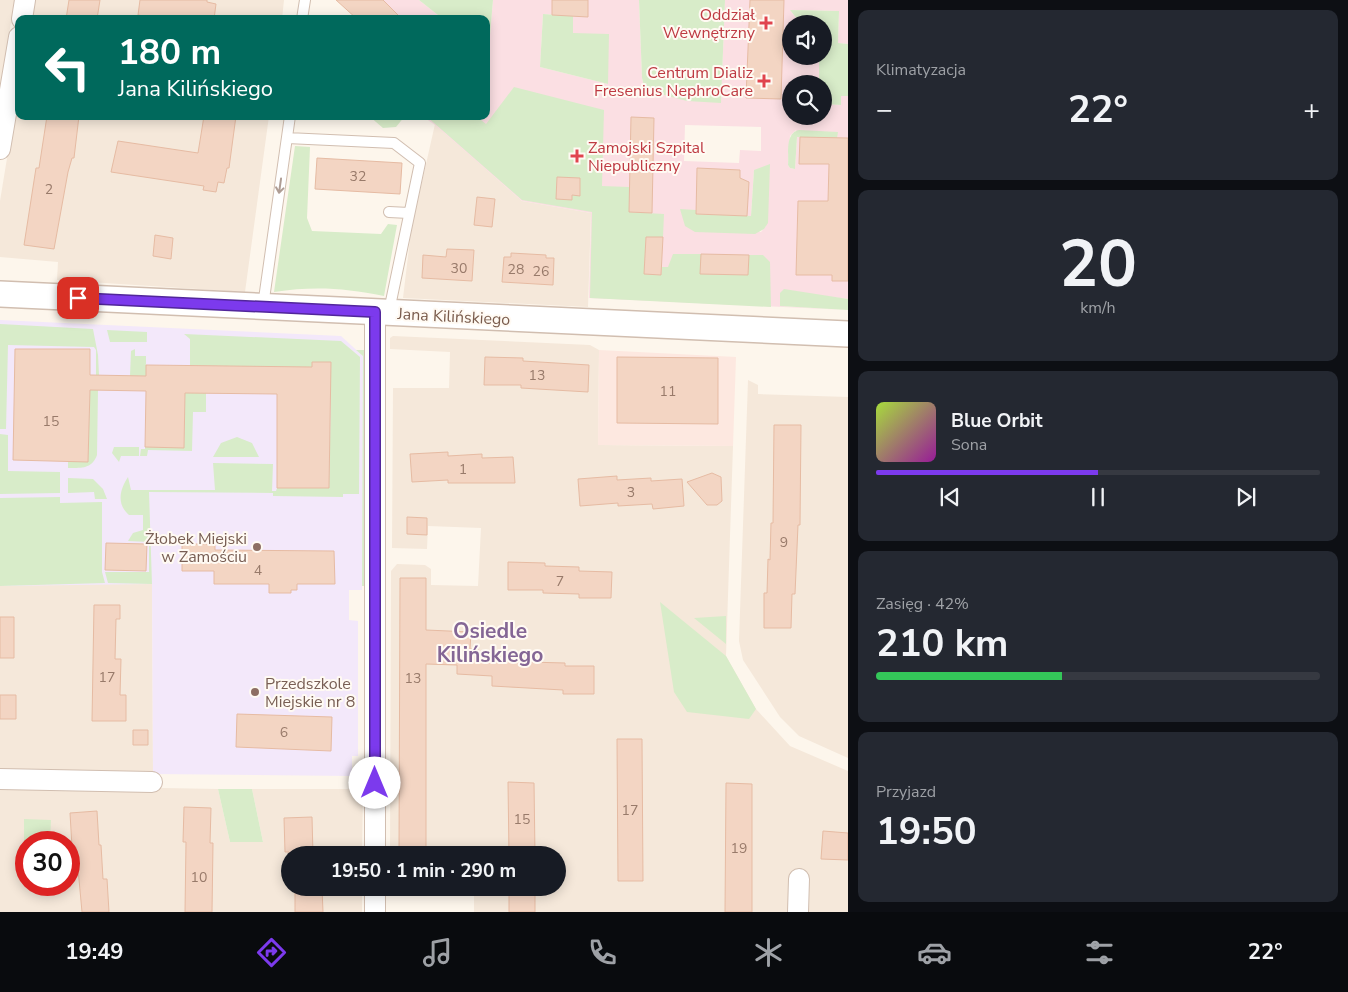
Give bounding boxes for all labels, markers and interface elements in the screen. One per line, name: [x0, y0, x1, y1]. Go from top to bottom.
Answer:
place label: Oddział Wewnętrzny: [663, 4, 756, 44]
map controls: [782, 15, 832, 125]
button: sound: [782, 15, 832, 65]
marker: Oddział Wewnętrzny: [759, 16, 773, 30]
text: 180 m: [118, 29, 221, 76]
icon: left: [35, 35, 100, 100]
text: Klimatyzacja: [876, 59, 966, 81]
place label: Centrum Dializ Fresenius NephroCare: [594, 62, 753, 102]
text: Jana Kilińskiego: [118, 74, 273, 104]
marker: Centrum Dializ Fresenius NephroCare: [757, 74, 771, 88]
button: search: [782, 75, 832, 125]
text: 22°: [1068, 84, 1128, 135]
text: −: [876, 91, 893, 129]
text: +: [1303, 91, 1320, 129]
place label: Zamojski Szpital Niepubliczny: [588, 137, 705, 177]
marker: Zamojski Szpital Niepubliczny: [570, 149, 584, 163]
house number: 32: [350, 167, 366, 186]
one-way arrow: [275, 178, 285, 194]
house number: 2: [45, 180, 53, 199]
text: 20: [1059, 220, 1137, 309]
house number: 30: [451, 259, 467, 278]
house number: 28: [508, 260, 524, 279]
house number: 26: [533, 262, 549, 281]
pin: [57, 277, 99, 319]
icon: arrive: [64, 284, 92, 312]
text: km/h: [1080, 297, 1116, 319]
street label: Jana Kilińskiego: [396, 303, 511, 331]
house number: 13: [529, 366, 545, 385]
house number: 11: [660, 382, 676, 401]
text: Blue Orbit: [951, 408, 1042, 434]
house number: 15: [43, 412, 59, 431]
text: Sona: [951, 434, 987, 456]
house number: 1: [459, 460, 467, 479]
house number: 3: [627, 483, 635, 502]
icon: previous: [936, 483, 964, 511]
icon: pause: [1084, 483, 1112, 511]
icon: next: [1232, 483, 1260, 511]
place label: Żłobek Miejski w Zamościu: [145, 528, 247, 568]
house number: 9: [780, 533, 788, 552]
marker: Żłobek Miejski w Zamościu: [251, 541, 263, 553]
house number: 4: [254, 561, 262, 580]
house number: 7: [556, 572, 564, 591]
text: Zasięg · 42%: [876, 593, 969, 615]
district label: Osiedle Kilińskiego: [437, 617, 543, 669]
text: 210 km: [876, 618, 1008, 669]
house number: 17: [99, 668, 115, 687]
house number: 13: [405, 669, 421, 688]
place label: Przedszkole Miejskie nr 8: [265, 673, 355, 713]
marker: Przedszkole Miejskie nr 8: [249, 686, 261, 698]
house number: 6: [280, 723, 288, 742]
position arrow: [348, 756, 400, 808]
text: Przyjazd: [876, 781, 936, 803]
house number: 17: [622, 801, 638, 820]
text: 19:50: [876, 806, 977, 857]
house number: 15: [514, 810, 530, 829]
speed limit sign: 30: [15, 831, 80, 896]
house number: 19: [731, 839, 747, 858]
text: 19:50 · 1 min · 290 m: [331, 858, 516, 884]
house number: 10: [191, 868, 207, 887]
icon: directions: [254, 935, 289, 970]
icon: music: [420, 935, 455, 970]
icon: phone: [585, 935, 620, 970]
icon: climate: [751, 935, 786, 970]
icon: car: [917, 935, 952, 970]
icon: filters: [1082, 935, 1117, 970]
text: 19:49: [65, 937, 124, 967]
text: 22°: [1248, 937, 1283, 967]

